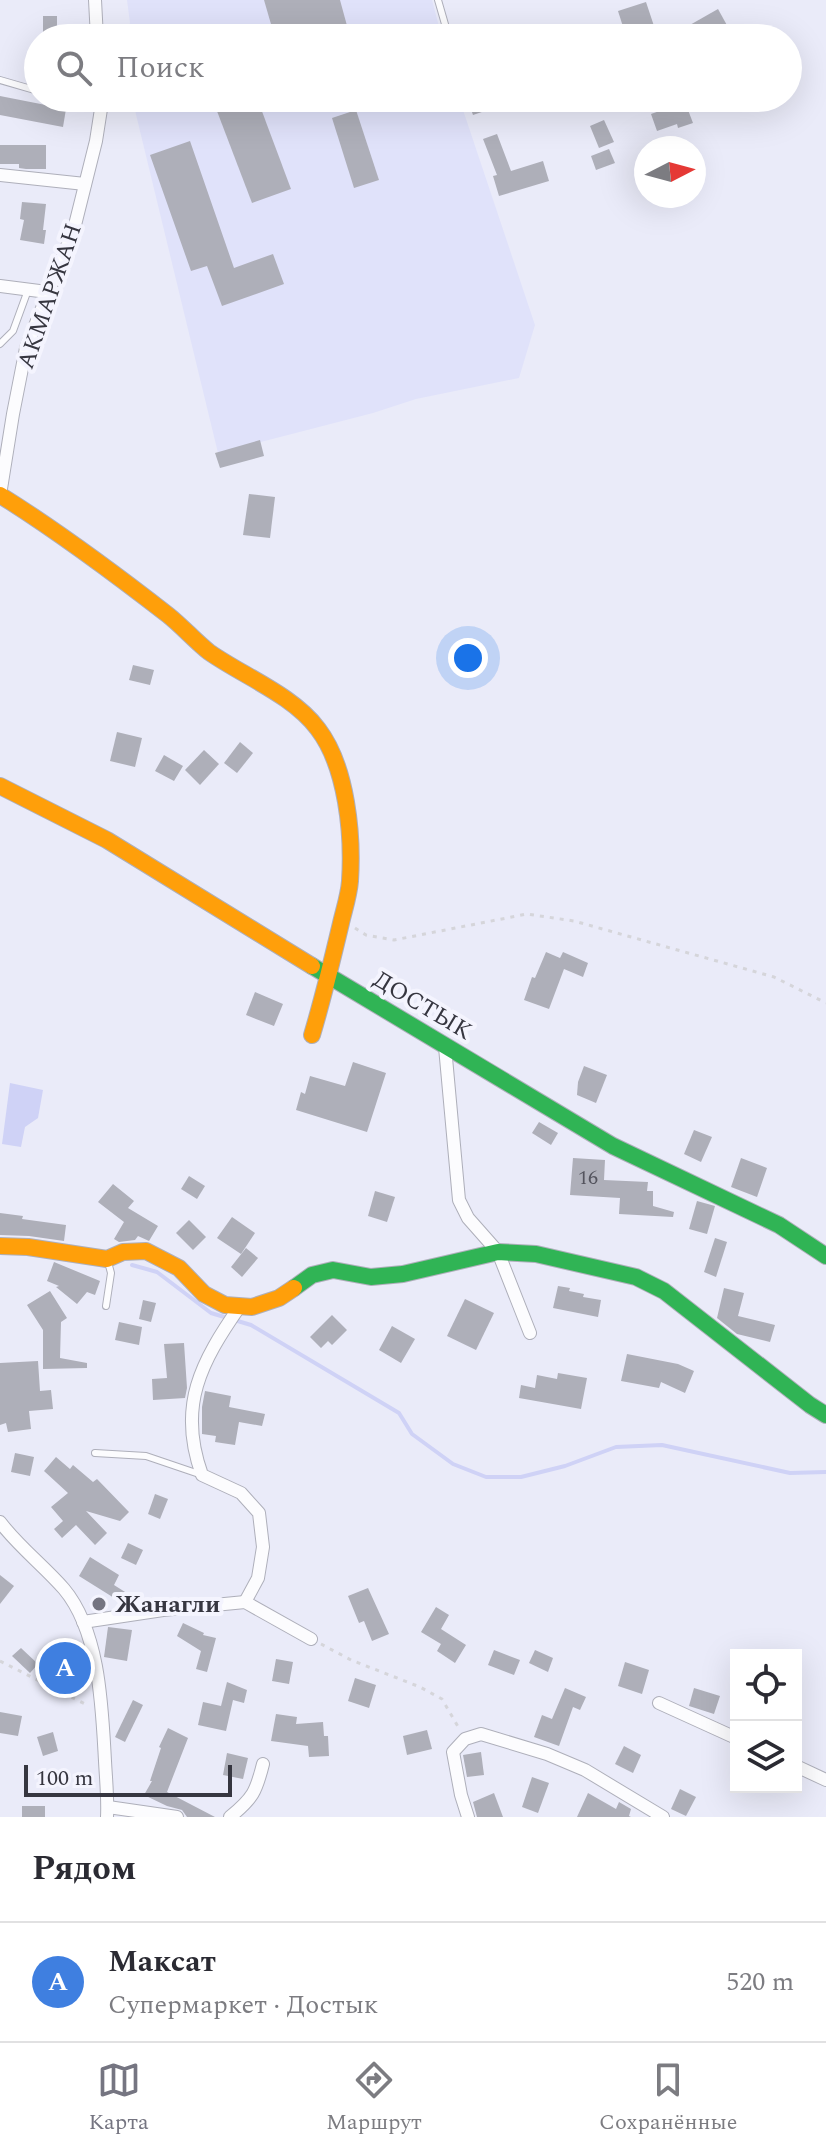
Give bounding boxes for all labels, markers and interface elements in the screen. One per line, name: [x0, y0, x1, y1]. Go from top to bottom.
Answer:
search box: [24, 24, 802, 112]
text: Поиск: [116, 45, 205, 91]
icon: search: [52, 46, 96, 90]
north arrow: [634, 136, 706, 208]
street label: АКМАРЖАН: [8, 219, 92, 374]
your location: [448, 638, 488, 678]
street label: ДОСТЫК: [366, 962, 479, 1050]
house number: 16: [578, 1163, 598, 1193]
place label: Жанагли: [115, 1587, 220, 1623]
marker: Жанагли: [90, 1595, 108, 1613]
pin: A: [39, 1638, 91, 1698]
map controls: [730, 1649, 802, 1793]
button: locate: [730, 1649, 802, 1721]
button: layers: [730, 1721, 802, 1793]
scale bar: [24, 1761, 232, 1797]
text: 100 m: [36, 1762, 93, 1795]
text: Рядом: [32, 1843, 136, 1895]
text: Максат: [108, 1939, 216, 1985]
text: A: [48, 1962, 68, 2002]
text: 520 m: [726, 1962, 794, 2002]
text: Супермаркет · Достык: [108, 1985, 378, 2025]
tab: Карта: [89, 2058, 149, 2139]
tab: Маршрут: [326, 2058, 422, 2139]
tab: Сохранённые: [599, 2058, 737, 2139]

